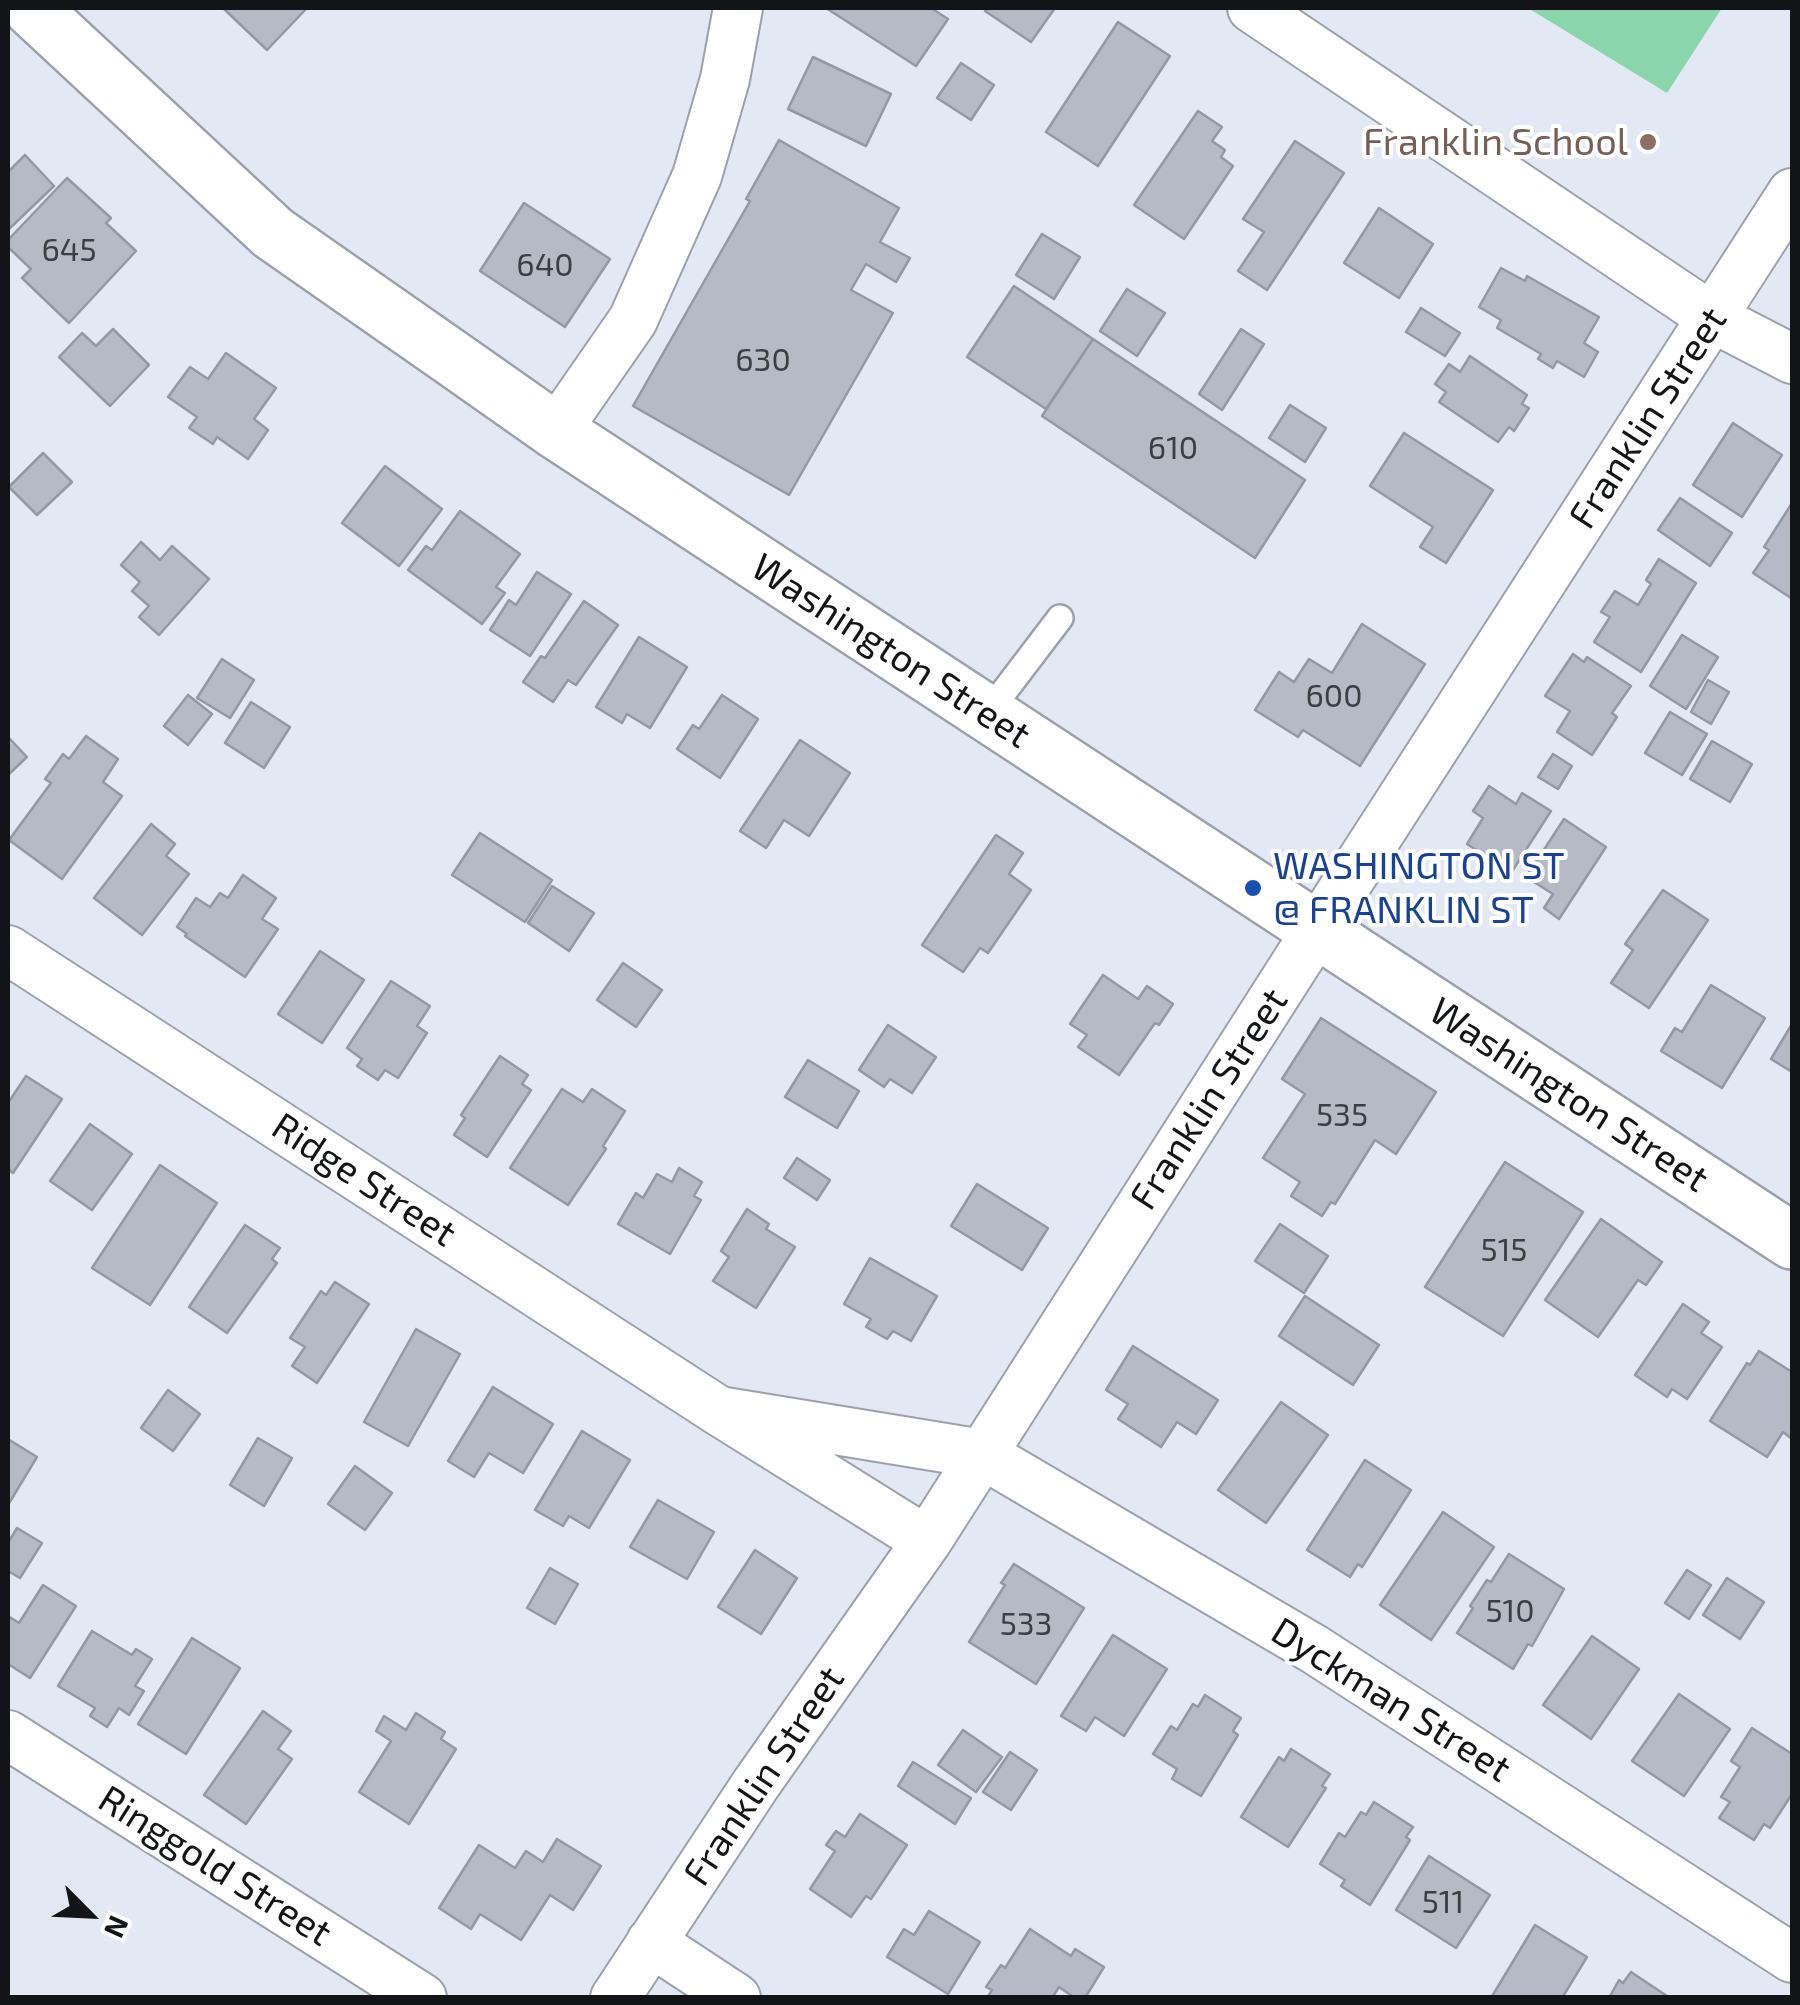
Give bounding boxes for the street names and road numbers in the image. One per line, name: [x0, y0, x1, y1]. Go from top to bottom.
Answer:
street label: Franklin Street: [1560, 299, 1736, 537]
street label: Washington Street: [743, 544, 1039, 758]
street label: Franklin Street: [1121, 980, 1297, 1218]
street label: Washington Street: [1421, 988, 1717, 1202]
street label: Ridge Street: [263, 1104, 465, 1256]
street label: Dyckman Street: [1263, 1608, 1519, 1792]
street label: Franklin Street: [674, 1658, 854, 1894]
street label: Ringgold Street: [90, 1776, 340, 1956]

